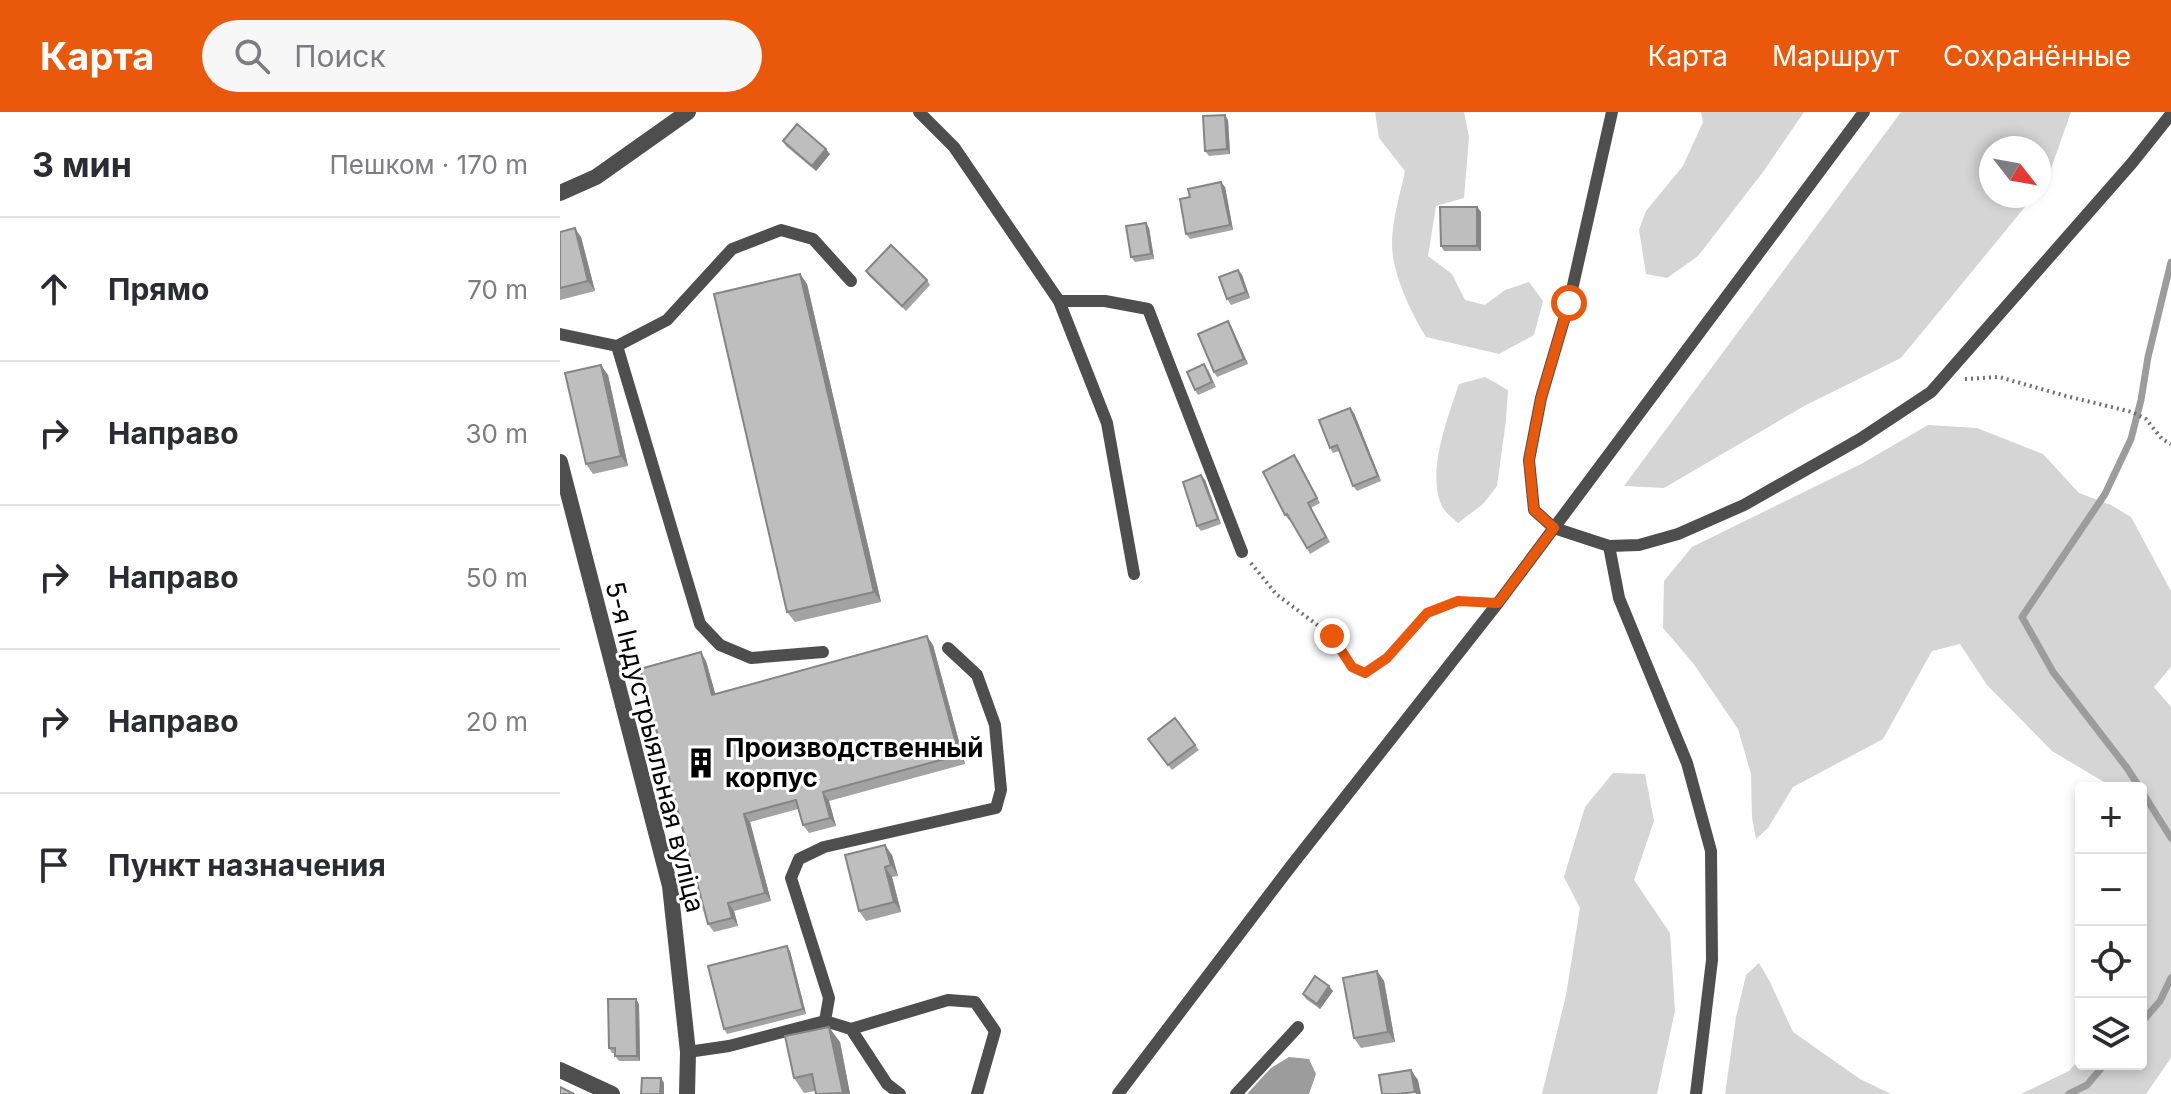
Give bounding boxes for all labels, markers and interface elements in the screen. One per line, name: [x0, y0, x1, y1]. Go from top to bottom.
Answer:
search box: [202, 20, 762, 92]
text: Карта: [40, 33, 154, 79]
icon: search: [230, 34, 274, 78]
text: Поиск: [294, 38, 386, 74]
text: Карта: [1648, 39, 1728, 73]
text: Маршрут: [1772, 39, 1899, 73]
text: Сохранённые: [1943, 39, 2131, 73]
north arrow: [1979, 136, 2051, 208]
text: 3 мин: [32, 144, 132, 185]
text: Пешком · 170 m: [330, 149, 528, 180]
icon: ahead: [32, 267, 76, 311]
text: Прямо: [108, 271, 209, 307]
text: 70 m: [467, 274, 528, 305]
route start: [1551, 285, 1587, 321]
icon: right: [32, 411, 76, 455]
text: Направо: [108, 415, 239, 451]
text: 30 m: [465, 418, 528, 449]
icon: right: [32, 555, 76, 599]
text: Направо: [108, 559, 239, 595]
text: 50 m: [466, 562, 528, 593]
street label: 5-я Індустрыяльная вуліца: [599, 578, 712, 915]
route end: [1314, 618, 1350, 654]
icon: right: [32, 699, 76, 743]
text: Направо: [108, 703, 239, 739]
text: 20 m: [466, 706, 528, 737]
place label: Производственный корпус: [725, 732, 984, 793]
building icon: Производственный корпус: [684, 746, 718, 780]
map controls: [2075, 782, 2147, 1070]
button: +: [2075, 782, 2147, 854]
icon: arrive: [32, 843, 76, 887]
text: Пункт назначения: [108, 847, 386, 883]
button: −: [2075, 854, 2147, 926]
button: locate: [2075, 926, 2147, 998]
button: layers: [2075, 998, 2147, 1070]

